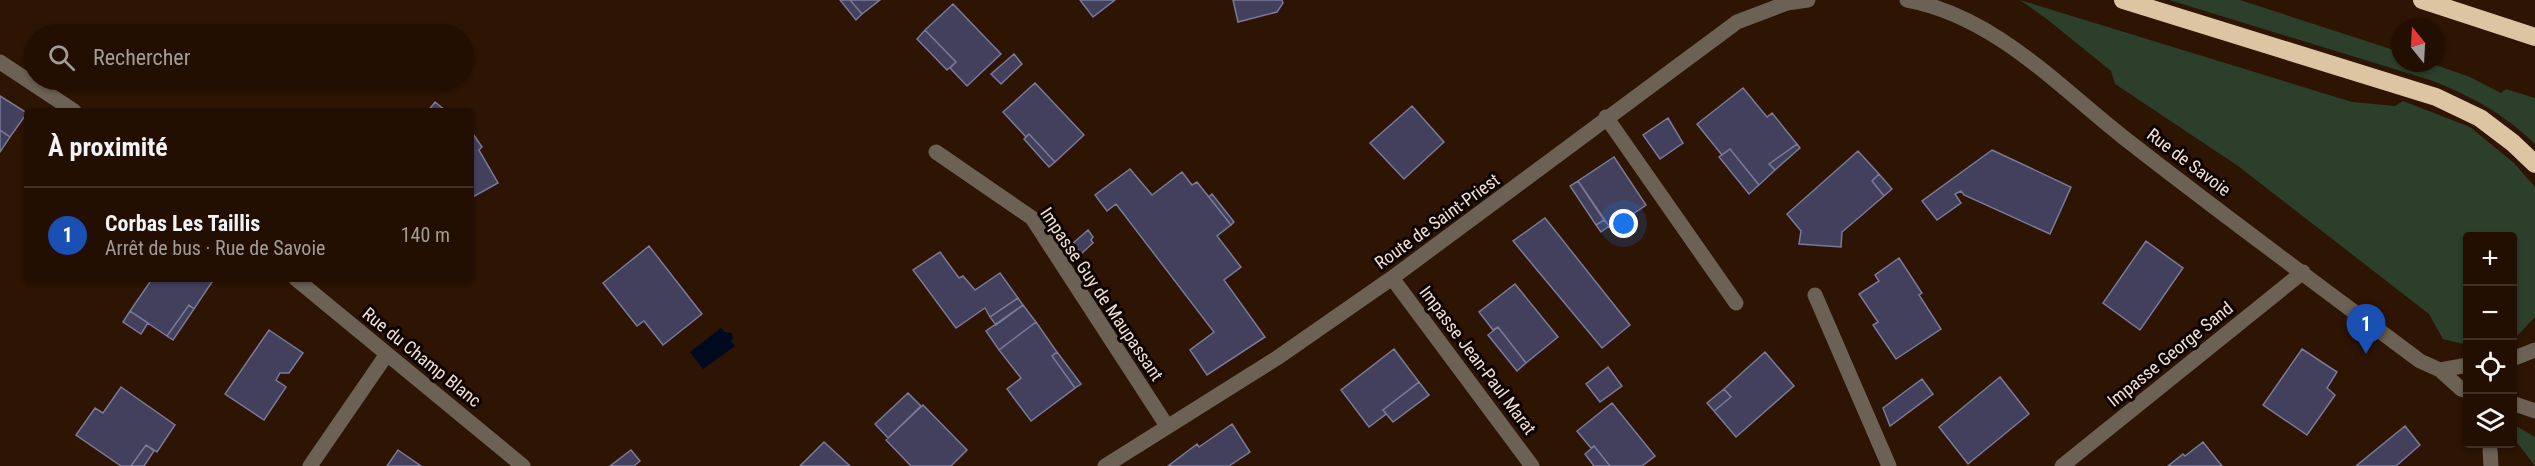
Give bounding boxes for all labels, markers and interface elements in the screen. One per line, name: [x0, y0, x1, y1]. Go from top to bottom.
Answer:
north arrow: [2391, 18, 2445, 72]
search box: [24, 24, 474, 90]
icon: search: [45, 41, 78, 74]
text: Rechercher: [93, 45, 190, 70]
street label: Rue de Savoie: [2143, 124, 2235, 200]
text: À proximité: [48, 132, 168, 162]
street label: Route de Saint-Priest: [1371, 169, 1503, 273]
street label: Impasse Guy de Maupassant: [1036, 203, 1168, 385]
your location: [1609, 209, 1638, 238]
text: Corbas Les Taillis: [105, 211, 260, 236]
text: 1: [62, 223, 73, 247]
text: 140 m: [401, 223, 450, 247]
map controls: [2463, 232, 2517, 448]
button: +: [2463, 232, 2517, 286]
text: Arrêt de bus · Rue de Savoie: [105, 236, 325, 260]
street label: Impasse Jean-Paul Marat: [1415, 282, 1541, 438]
button: −: [2463, 286, 2517, 340]
street label: Impasse George Sand: [2103, 297, 2237, 411]
street label: Rue du Champ Blanc: [359, 303, 485, 411]
pin: 1: [2346, 304, 2386, 354]
button: locate: [2463, 340, 2517, 394]
button: layers: [2463, 394, 2517, 448]

